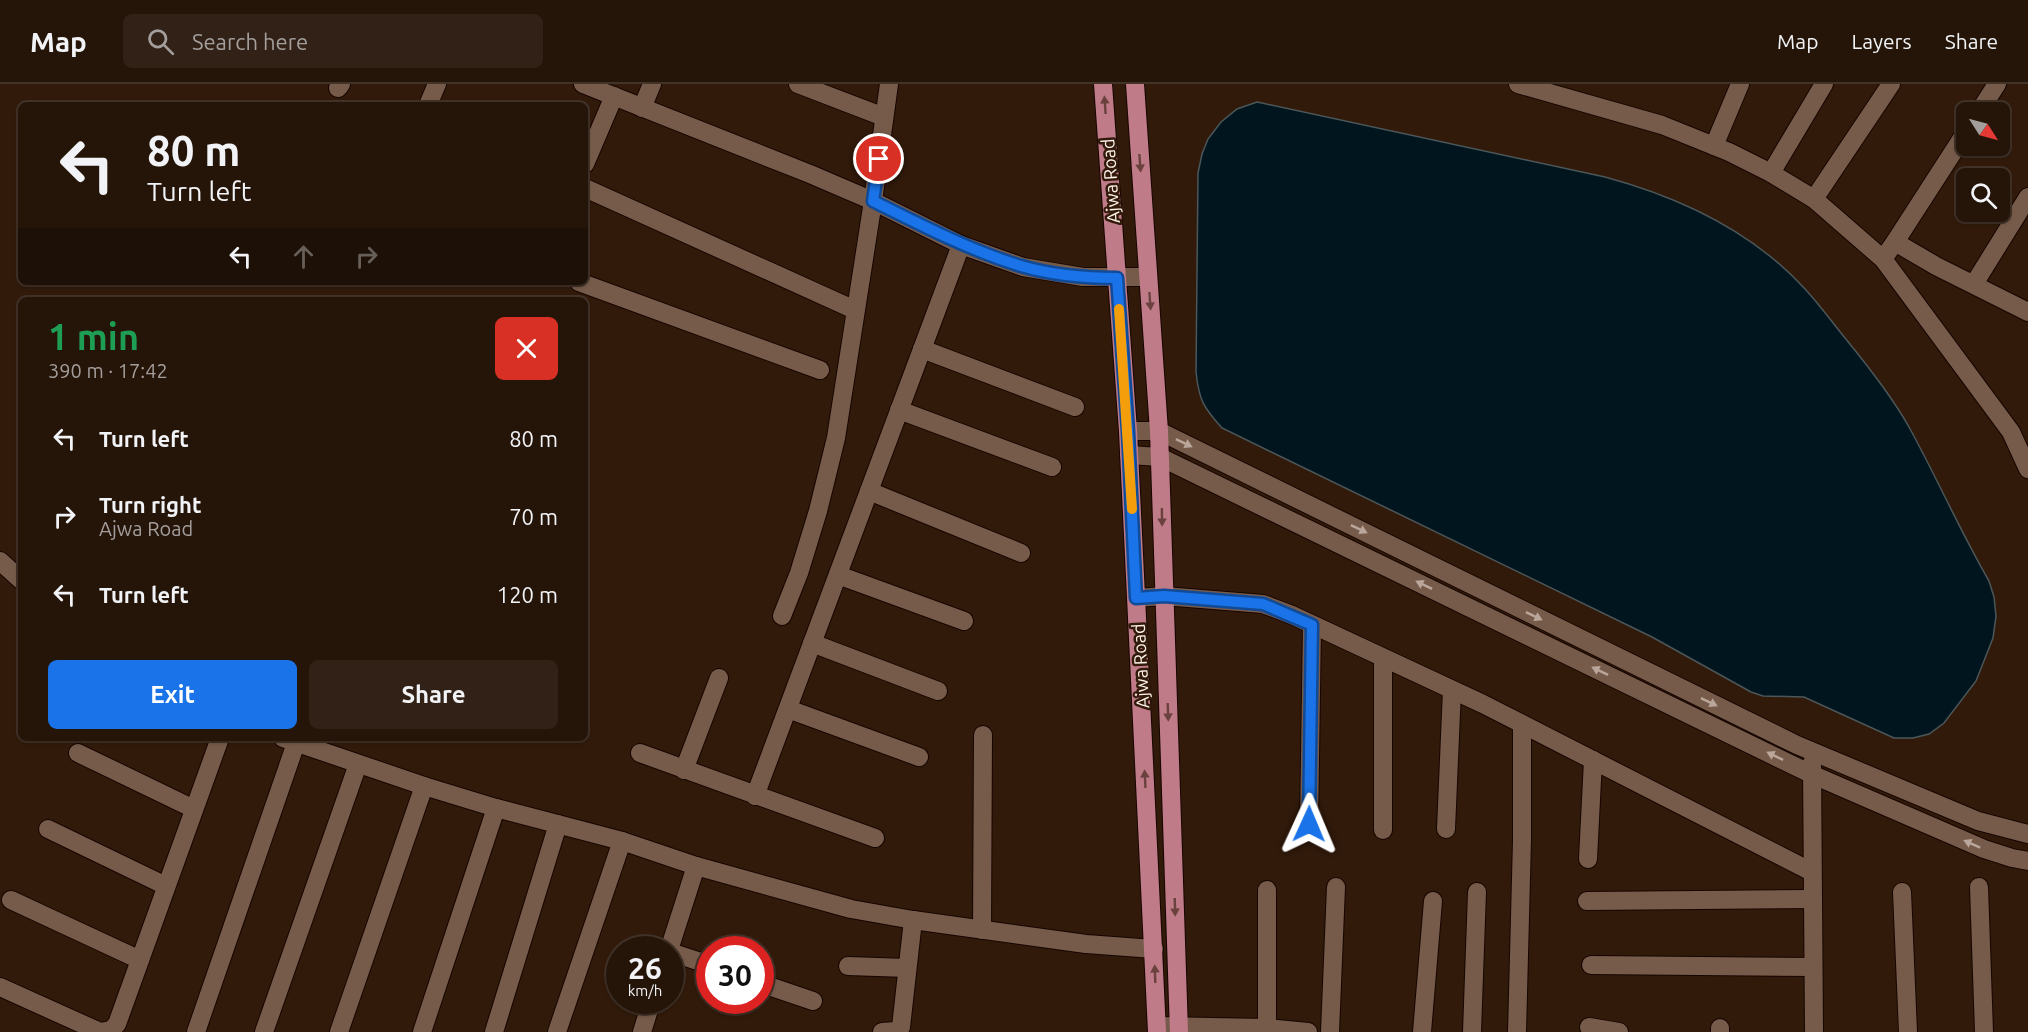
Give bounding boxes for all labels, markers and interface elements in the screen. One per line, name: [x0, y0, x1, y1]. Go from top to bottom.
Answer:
search box: [123, 14, 543, 68]
icon: search: [144, 25, 177, 58]
text: Map: [30, 26, 87, 57]
text: Search here: [192, 29, 308, 54]
text: Map: [1777, 29, 1818, 53]
text: Layers: [1851, 29, 1912, 53]
text: Share: [1945, 29, 1998, 53]
one-way arrow: [1100, 95, 1109, 114]
north arrow: [1956, 102, 2010, 156]
map controls: [1956, 102, 2010, 222]
icon: left: [48, 126, 126, 204]
text: 80 m: [147, 127, 241, 174]
pin: [853, 133, 904, 184]
street label: Ajwa Road: [1097, 138, 1123, 224]
icon: arrive: [862, 142, 895, 175]
one-way arrow: [1136, 154, 1145, 173]
button: search: [1956, 168, 2010, 222]
text: Turn left: [147, 176, 251, 206]
icon: left: [224, 240, 257, 273]
icon: ahead: [287, 240, 320, 273]
icon: right: [350, 240, 383, 273]
one-way arrow: [1145, 292, 1155, 311]
text: 1 min: [48, 316, 139, 357]
button: close: [495, 317, 558, 380]
text: 390 m · 17:42: [48, 359, 168, 382]
icon: left: [48, 422, 81, 455]
text: Turn left: [99, 426, 189, 451]
text: 80 m: [509, 426, 558, 451]
one-way arrow: [1175, 439, 1192, 448]
text: Turn right: [99, 492, 201, 517]
icon: right: [48, 500, 81, 533]
text: 70 m: [509, 504, 558, 529]
one-way arrow: [1157, 507, 1167, 526]
text: Ajwa Road: [99, 517, 193, 540]
one-way arrow: [1350, 525, 1367, 534]
icon: left: [48, 578, 81, 611]
one-way arrow: [1416, 581, 1433, 590]
text: Turn left: [99, 582, 189, 607]
text: 120 m: [497, 582, 558, 607]
one-way arrow: [1525, 611, 1542, 620]
street label: Ajwa Road: [1128, 623, 1152, 709]
button: Exit: [48, 660, 297, 729]
button: Share: [309, 660, 558, 729]
one-way arrow: [1591, 666, 1608, 675]
one-way arrow: [1700, 697, 1717, 706]
one-way arrow: [1163, 702, 1173, 721]
one-way arrow: [1767, 751, 1784, 761]
one-way arrow: [1141, 769, 1150, 788]
position arrow: [1277, 792, 1341, 856]
one-way arrow: [1963, 839, 1981, 849]
one-way arrow: [1170, 897, 1180, 916]
speed limit sign: 30: [696, 936, 774, 1014]
text: 26: [628, 951, 662, 985]
one-way arrow: [1150, 964, 1159, 983]
text: km/h: [628, 982, 662, 999]

